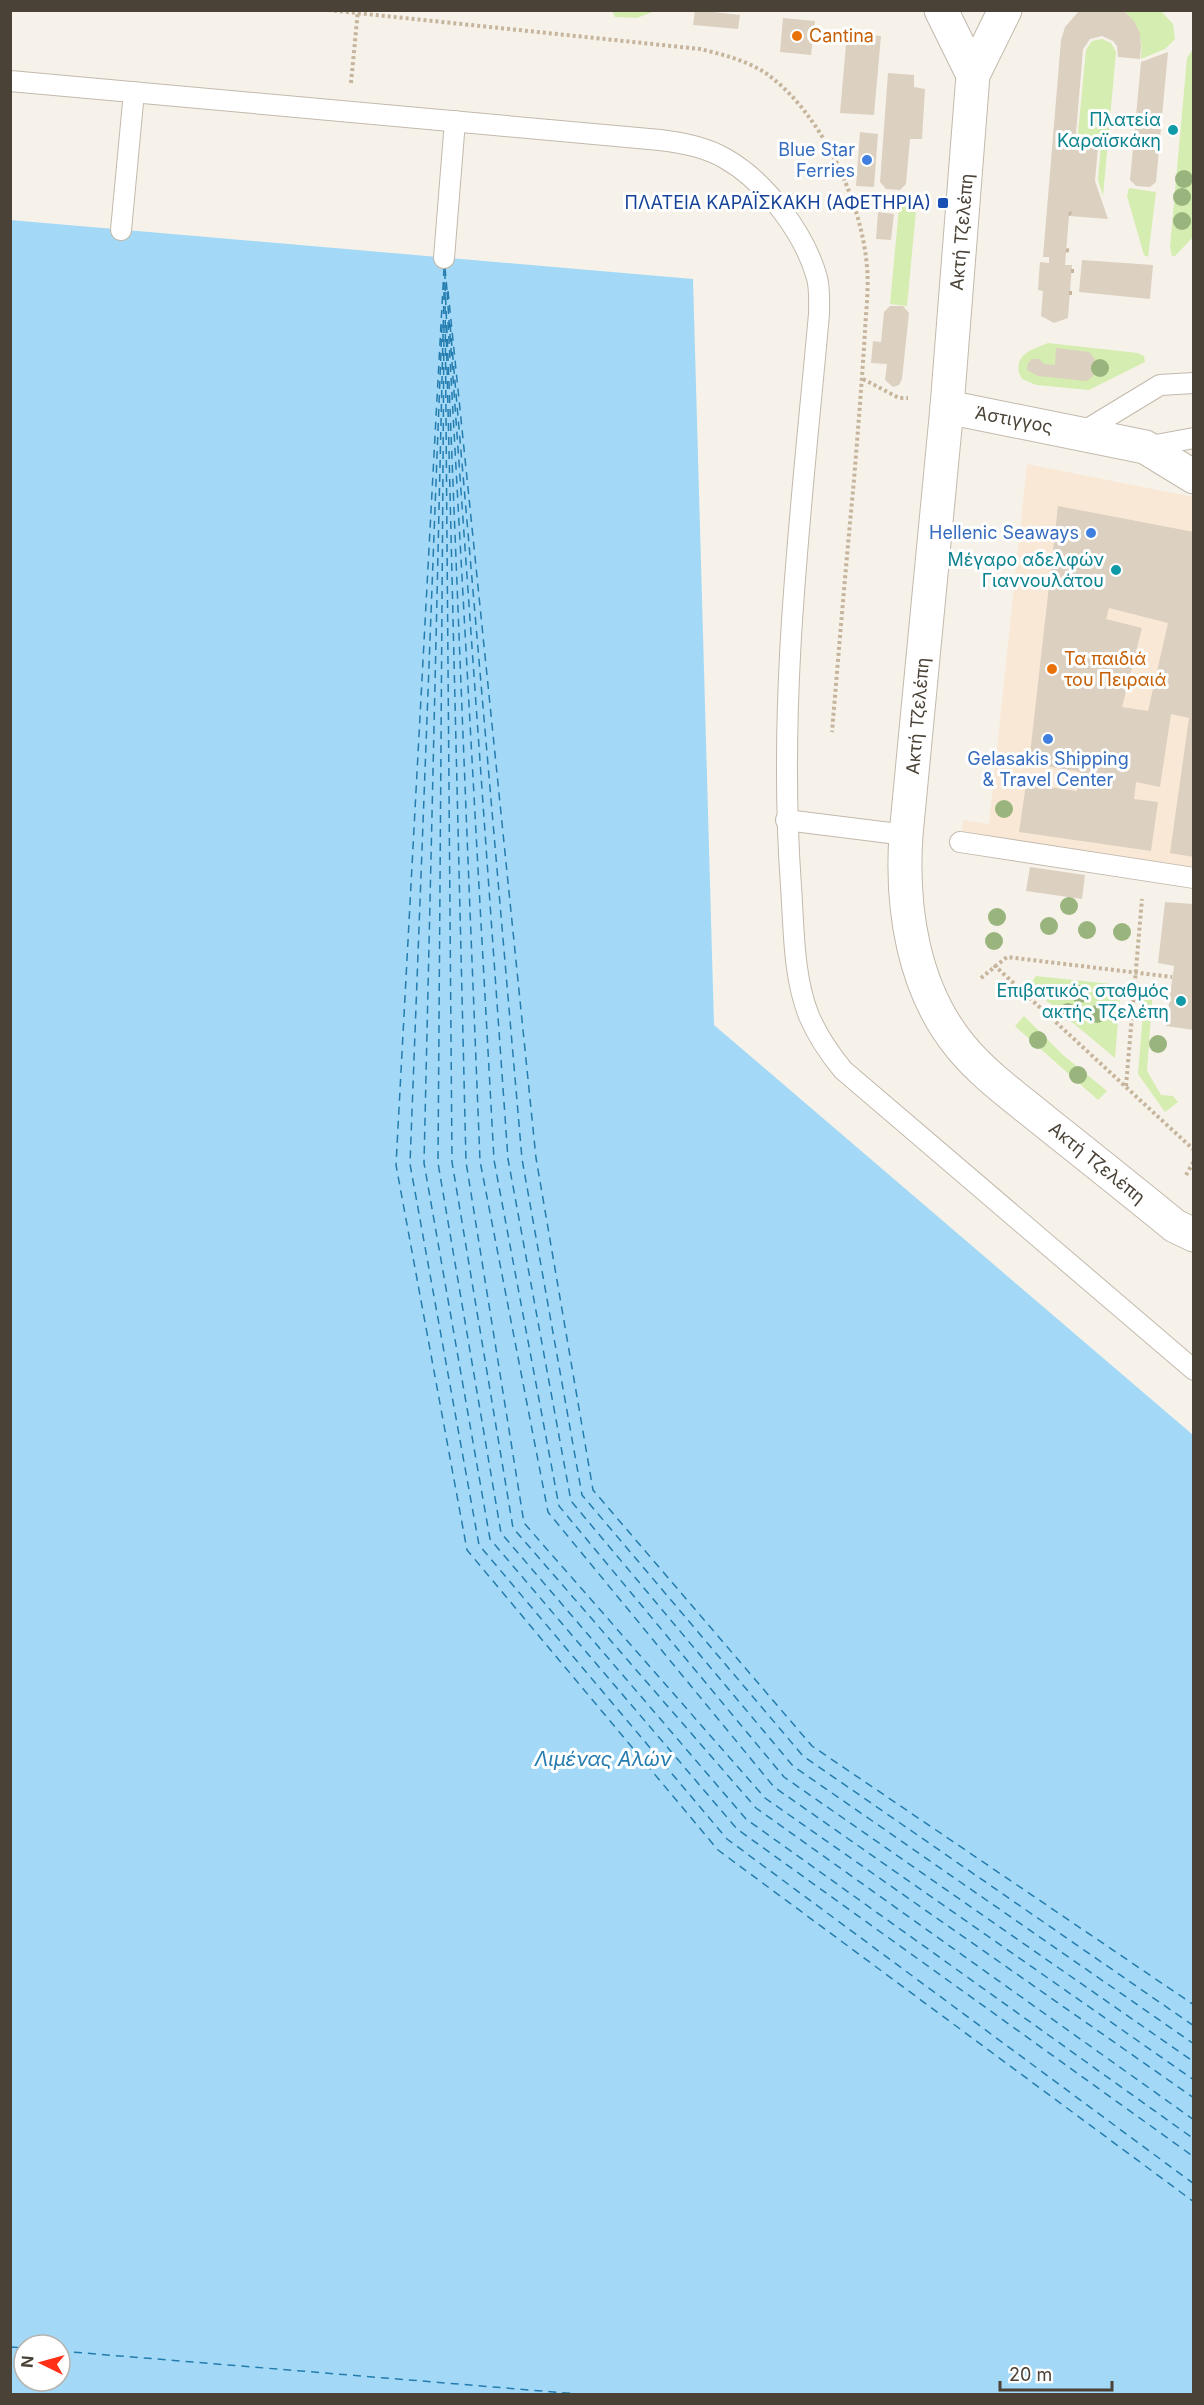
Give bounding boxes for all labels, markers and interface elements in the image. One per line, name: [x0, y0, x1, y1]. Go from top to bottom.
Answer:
place label: Cantina: [809, 25, 874, 46]
marker: Cantina: [790, 29, 804, 43]
place label: Πλατεία Καραϊσκάκη: [1057, 109, 1161, 151]
marker: Πλατεία Καραϊσκάκη: [1166, 123, 1180, 137]
place label: Blue Star Ferries: [778, 139, 855, 181]
marker: Blue Star Ferries: [860, 153, 874, 167]
street label: Ακτή Τζελέπη: [946, 173, 977, 291]
place label: ΠΛΑΤΕΙΑ ΚΑΡΑΪΣΚΑΚΗ (ΑΦΕΤΗΡΙΑ): [625, 191, 931, 213]
marker: ΠΛΑΤΕΙΑ ΚΑΡΑΪΣΚΑΚΗ (ΑΦΕΤΗΡΙΑ): [936, 196, 950, 210]
street label: Άστιγγος: [974, 402, 1055, 437]
place label: Hellenic Seaways: [929, 522, 1079, 543]
marker: Hellenic Seaways: [1084, 526, 1098, 540]
place label: Μέγαρο αδελφών Γιαννουλάτου: [947, 549, 1104, 591]
marker: Μέγαρο αδελφών Γιαννουλάτου: [1109, 563, 1123, 577]
place label: Τα παιδιά του Πειραιά: [1064, 648, 1167, 690]
street label: Ακτή Τζελέπη: [902, 657, 933, 775]
marker: Τα παιδιά του Πειραιά: [1045, 662, 1059, 676]
marker: Gelasakis Shipping & Travel Center: [1041, 732, 1055, 746]
place label: Gelasakis Shipping & Travel Center: [967, 748, 1129, 790]
place label: Επιβατικός σταθμός ακτής Τζελέπη: [996, 980, 1169, 1022]
marker: Επιβατικός σταθμός ακτής Τζελέπη: [1174, 994, 1188, 1008]
street label: Ακτή Τζελέπη: [1045, 1118, 1150, 1208]
water label: Λιμένας Αλών: [533, 1747, 673, 1771]
north arrow: [12, 2333, 72, 2393]
scale bar: [1000, 2354, 1112, 2392]
text: N: [17, 2355, 38, 2369]
text: 20 m: [1009, 2364, 1052, 2385]

